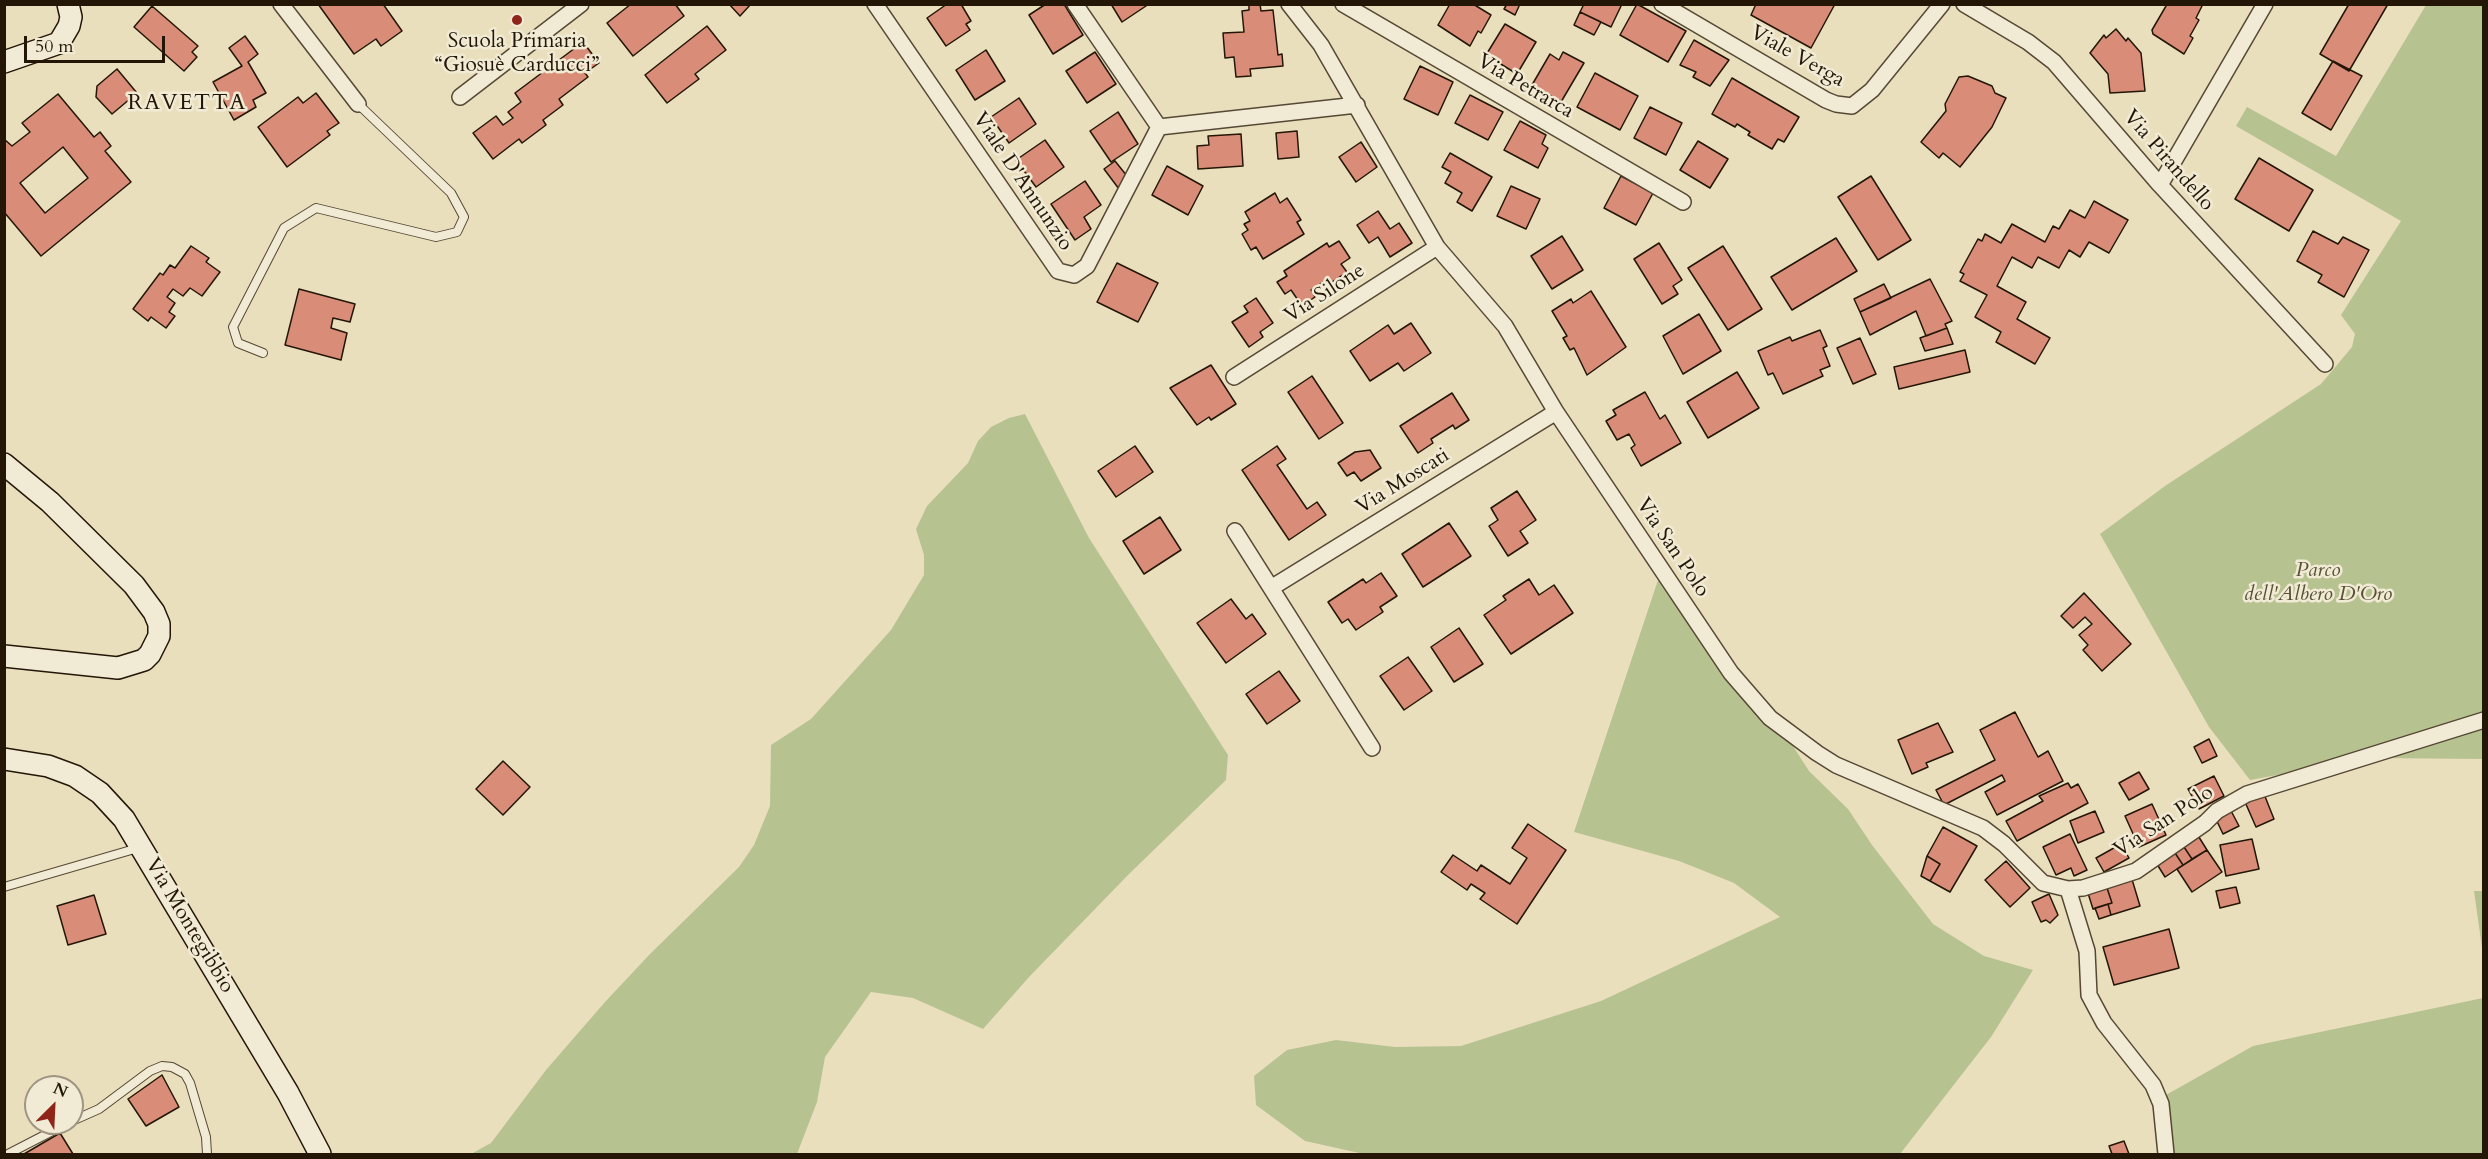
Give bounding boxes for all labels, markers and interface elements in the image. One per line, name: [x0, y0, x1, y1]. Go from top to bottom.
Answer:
marker: Scuola Primaria “Giosuè Carducci”: [510, 13, 524, 27]
street label: Viale Verga: [1745, 21, 1849, 93]
scale bar: [27, 24, 168, 62]
place label: Scuola Primaria “Giosuè Carducci”: [435, 29, 599, 79]
text: 50 m: [35, 34, 74, 59]
street label: Via Petrarca: [1472, 49, 1578, 125]
district label: RAVETTA: [127, 91, 247, 117]
street label: Via Pirandello: [2117, 105, 2219, 217]
street label: Viale D'Annunzio: [966, 108, 1078, 256]
street label: Via Silone: [1280, 259, 1370, 329]
street label: Via Moscati: [1352, 443, 1454, 521]
street label: Via San Polo: [1630, 494, 1714, 602]
park label: Parco dell'Albero D'Oro: [2244, 558, 2392, 608]
street label: Via San Polo: [2109, 780, 2219, 864]
street label: Via Montegibbio: [139, 854, 239, 998]
north arrow: [24, 1075, 84, 1135]
text: N: [50, 1078, 71, 1103]

